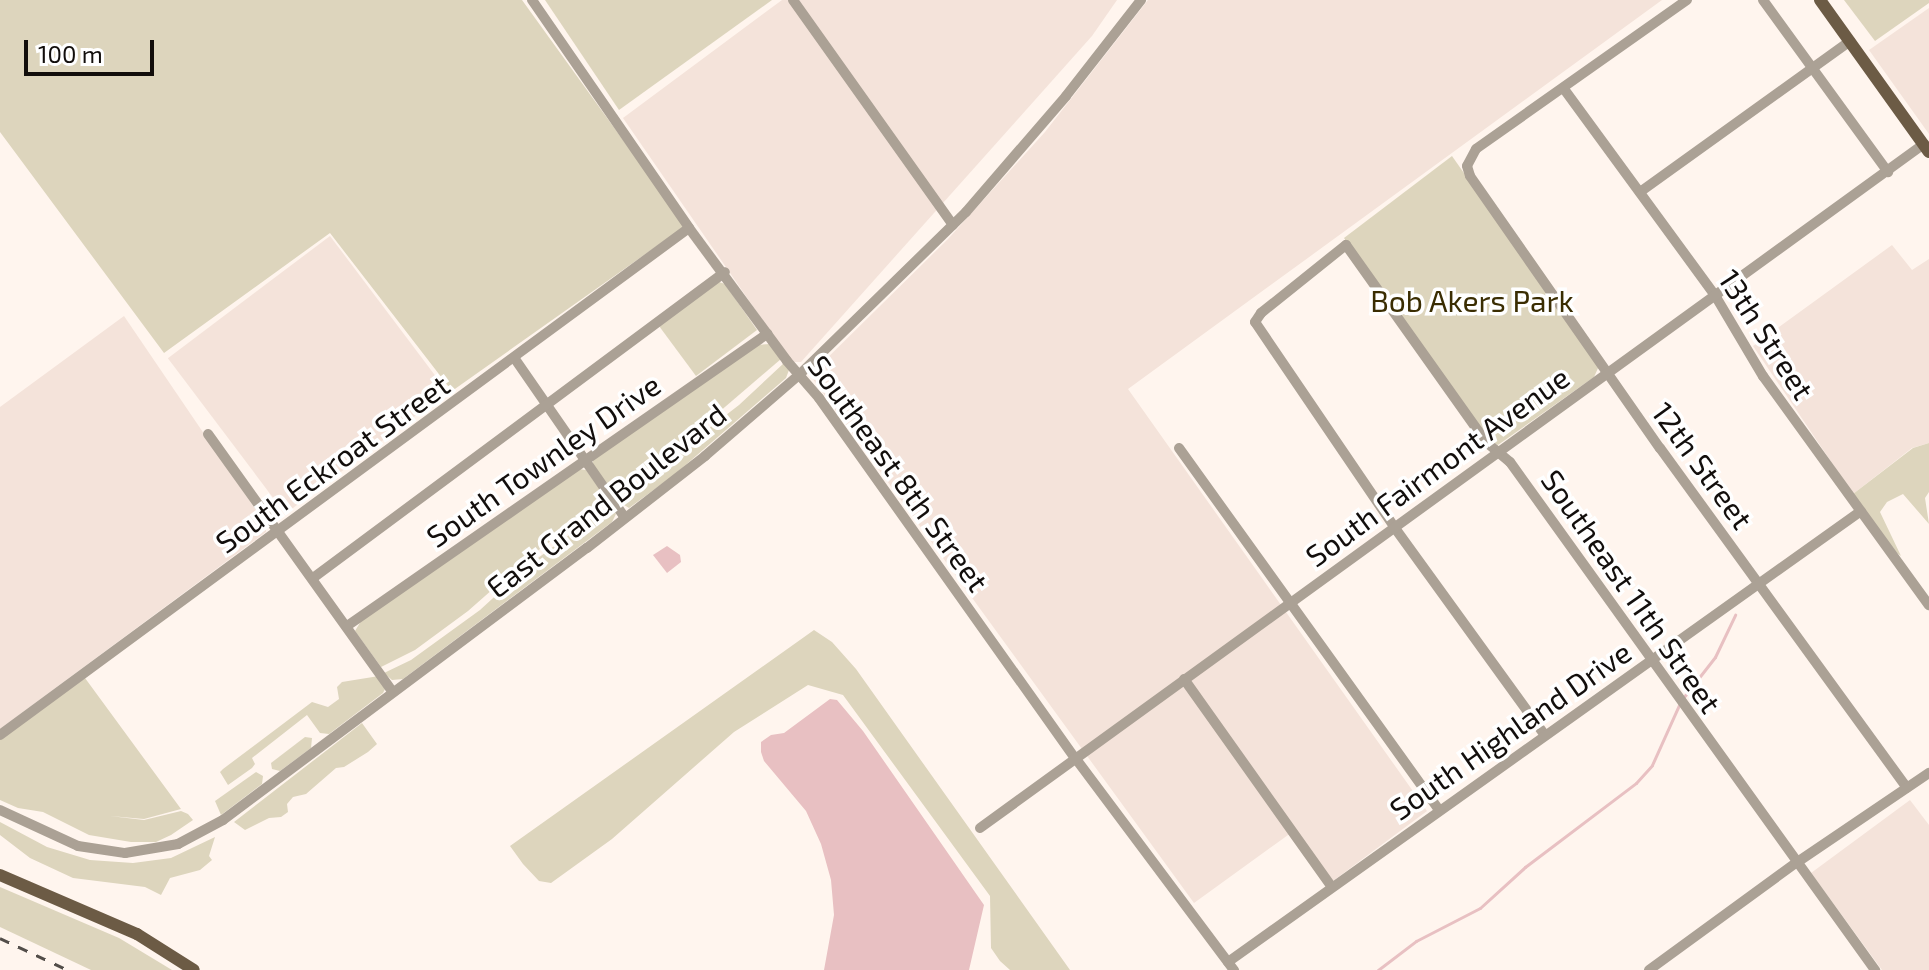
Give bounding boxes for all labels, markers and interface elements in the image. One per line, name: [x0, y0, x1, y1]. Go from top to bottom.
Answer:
scale bar: [28, 24, 158, 74]
text: 100 m: [38, 39, 103, 68]
street label: 13th Street: [1712, 262, 1822, 406]
park label: Bob Akers Park: [1370, 282, 1574, 318]
street label: Southeast 8th Street: [801, 348, 997, 598]
street label: South Fairmont Avenue: [1298, 358, 1576, 574]
street label: South Townley Drive: [419, 365, 667, 555]
street label: South Eckroat Street: [208, 366, 456, 560]
street label: East Grand Boulevard: [479, 395, 733, 605]
street label: 12th Street: [1645, 395, 1761, 535]
street label: Southeast 11th Street: [1534, 462, 1730, 720]
street label: South Highland Drive: [1383, 633, 1637, 827]

